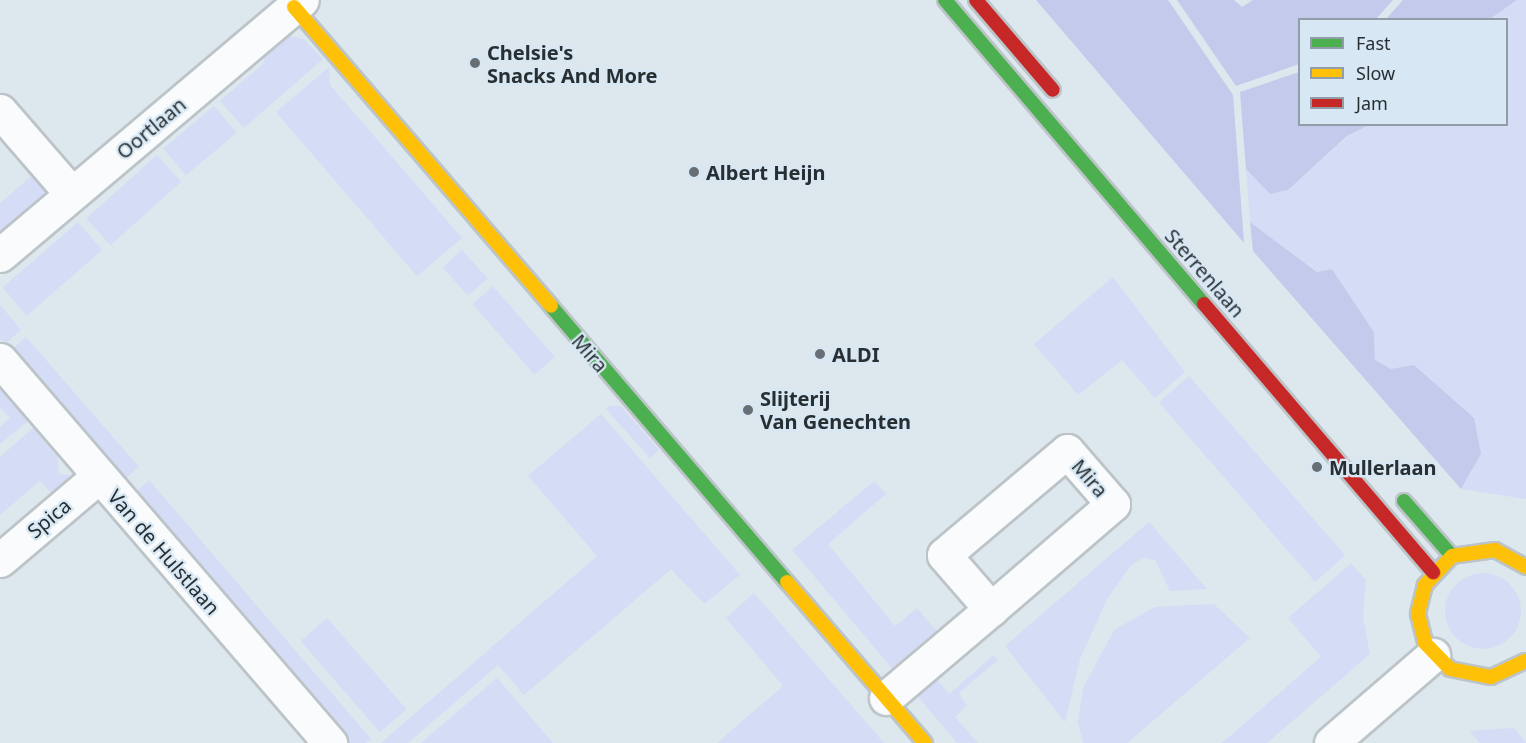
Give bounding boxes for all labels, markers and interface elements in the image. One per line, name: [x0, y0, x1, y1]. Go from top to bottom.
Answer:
legend: [1298, 18, 1508, 126]
text: Fast: [1356, 31, 1391, 55]
place label: Chelsie's Snacks And More: [487, 40, 657, 87]
marker: Chelsie's Snacks And More: [468, 56, 482, 70]
text: Slow: [1356, 61, 1395, 85]
text: Jam: [1356, 91, 1388, 115]
street label: Oortlaan: [111, 92, 191, 164]
place label: Albert Heijn: [706, 160, 825, 184]
marker: Albert Heijn: [687, 165, 701, 179]
street label: Sterrenlaan: [1160, 224, 1250, 322]
street label: Mira: [567, 329, 613, 377]
place label: ALDI: [832, 342, 879, 366]
marker: ALDI: [813, 347, 827, 361]
place label: Slijterij Van Genechten: [760, 386, 911, 433]
marker: Slijterij Van Genechten: [741, 403, 755, 417]
street label: Mira: [1067, 454, 1113, 502]
place label: Mullerlaan: [1329, 455, 1437, 479]
marker: Mullerlaan: [1310, 460, 1324, 474]
street label: Van de Hulstlaan: [103, 484, 225, 620]
street label: Spica: [22, 493, 76, 543]

